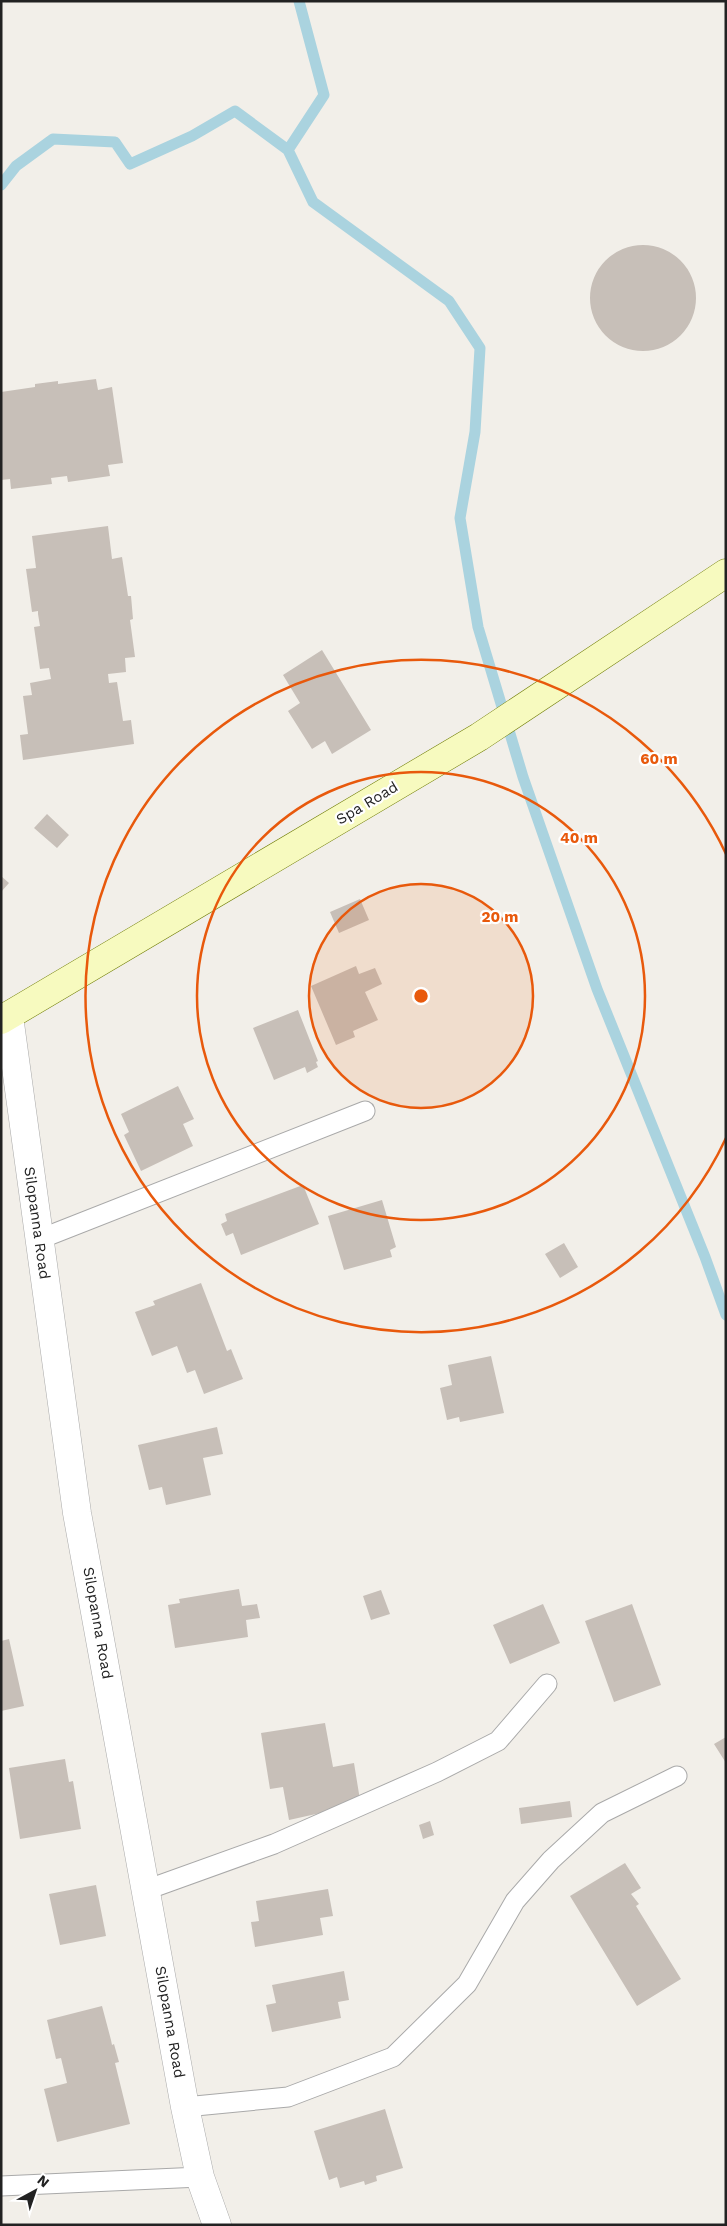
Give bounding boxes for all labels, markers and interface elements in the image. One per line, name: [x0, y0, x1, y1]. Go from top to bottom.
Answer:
text: 60 m: [640, 750, 678, 768]
street label: Spa Road: [333, 778, 401, 828]
text: 40 m: [560, 829, 598, 847]
text: 20 m: [481, 908, 519, 926]
centre of rings: [412, 987, 430, 1005]
street label: Silopanna Road: [20, 1166, 54, 1280]
street label: Silopanna Road: [79, 1566, 117, 1680]
street label: Silopanna Road: [151, 1965, 189, 2079]
north arrow: [10, 2166, 60, 2216]
text: N: [34, 2172, 52, 2191]

